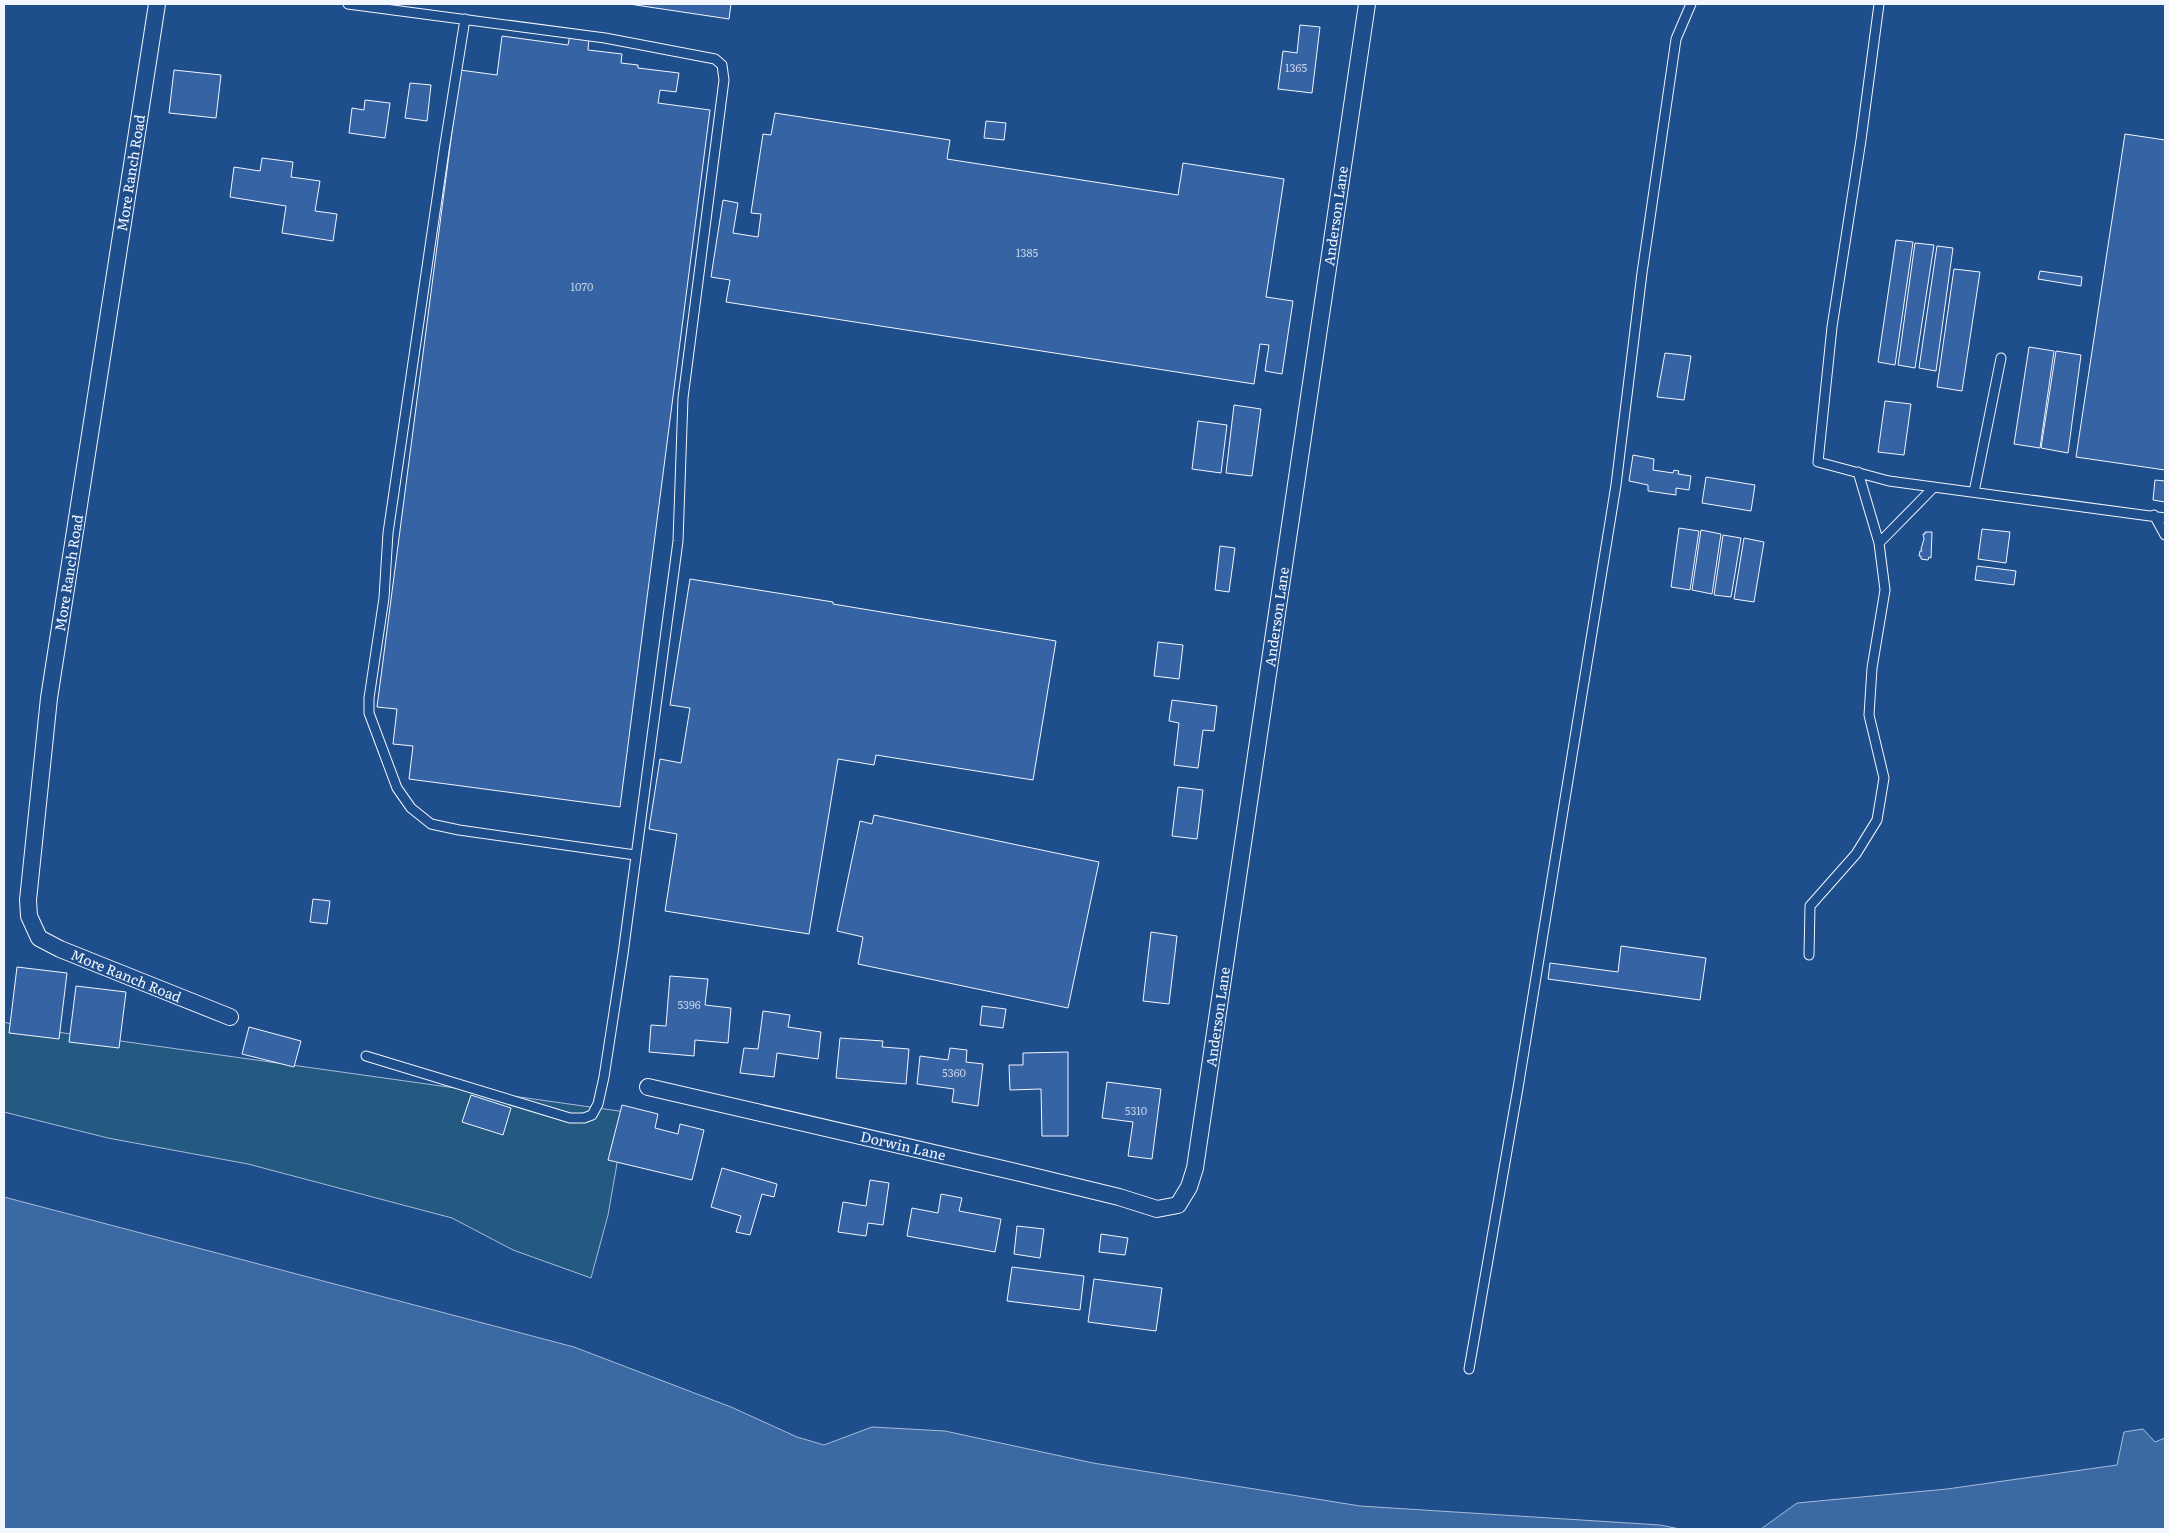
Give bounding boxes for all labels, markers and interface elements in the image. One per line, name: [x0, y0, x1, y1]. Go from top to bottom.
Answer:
house number: 1365: [1285, 59, 1307, 75]
street label: More Ranch Road: [111, 113, 149, 233]
street label: Anderson Lane: [1318, 165, 1352, 267]
house number: 1385: [1016, 244, 1038, 260]
house number: 1070: [571, 278, 593, 294]
street label: More Ranch Road: [49, 513, 87, 633]
street label: Anderson Lane: [1259, 566, 1293, 668]
street label: More Ranch Road: [68, 944, 185, 1007]
street label: Anderson Lane: [1200, 966, 1234, 1068]
house number: 5396: [677, 996, 701, 1012]
house number: 5360: [942, 1064, 966, 1080]
house number: 5310: [1125, 1102, 1147, 1118]
street label: Dorwin Lane: [859, 1126, 948, 1165]

